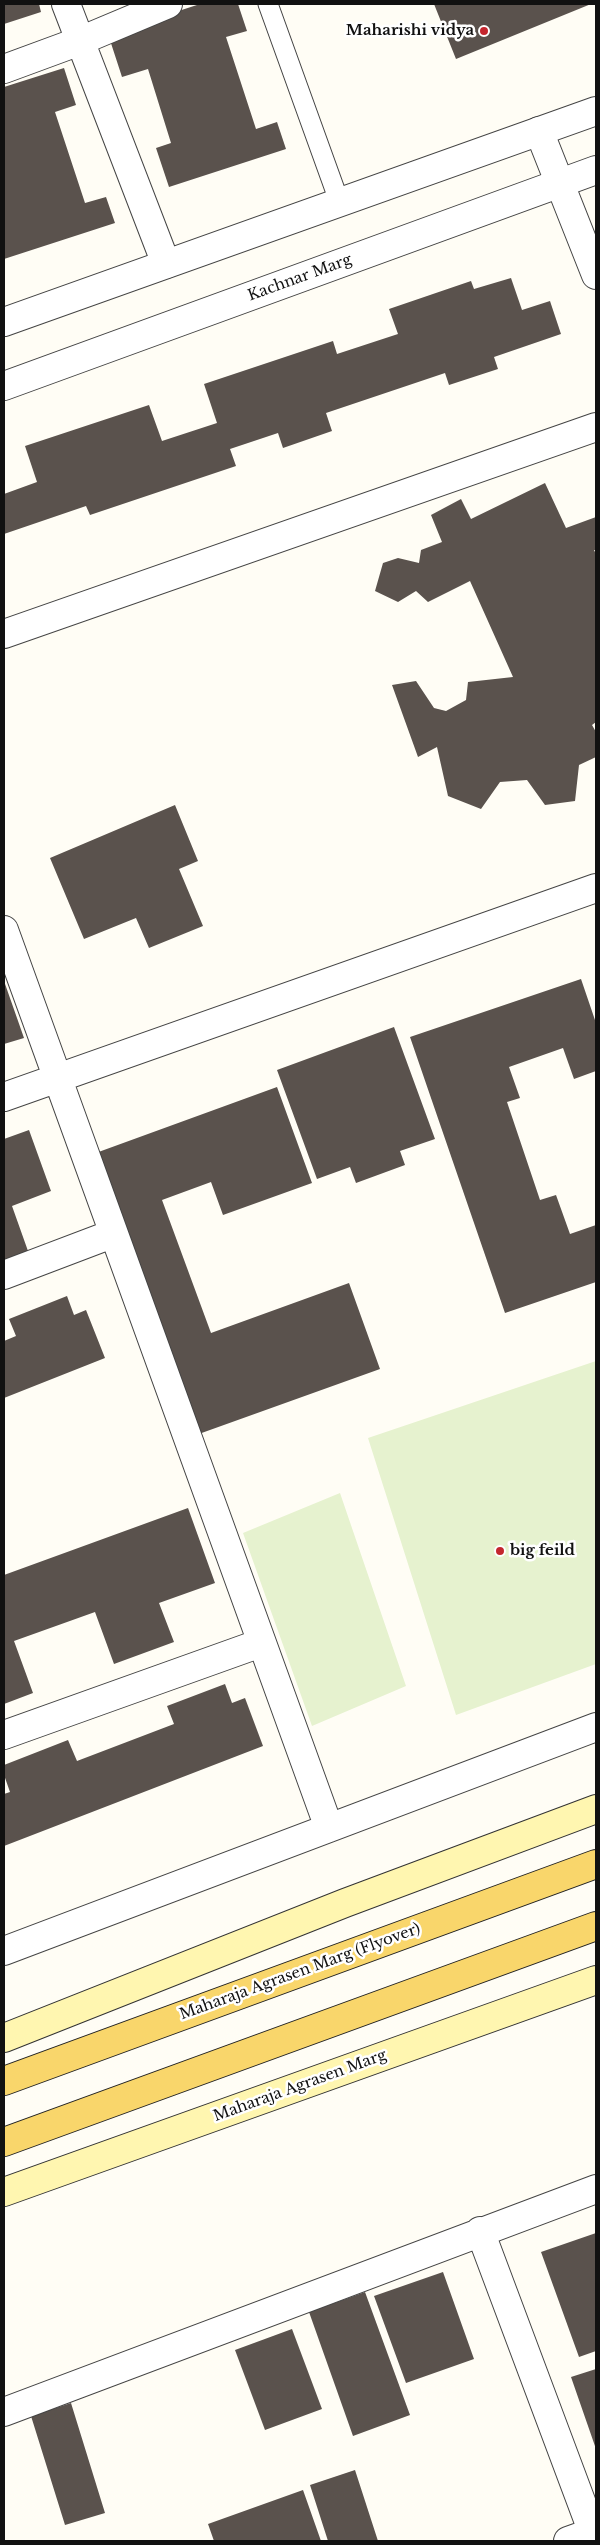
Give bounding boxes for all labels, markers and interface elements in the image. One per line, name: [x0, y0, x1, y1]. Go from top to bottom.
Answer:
place label: Maharishi vidya: [346, 22, 474, 40]
marker: Maharishi vidya: [478, 25, 490, 37]
street label: Kachnar Marg: [246, 251, 354, 305]
place label: big feild: [510, 1542, 575, 1560]
marker: big feild: [494, 1545, 506, 1557]
street label: Maharaja Agrasen Marg (Flyover): [177, 1920, 423, 2024]
street label: Maharaja Agrasen Marg: [211, 2046, 389, 2126]

